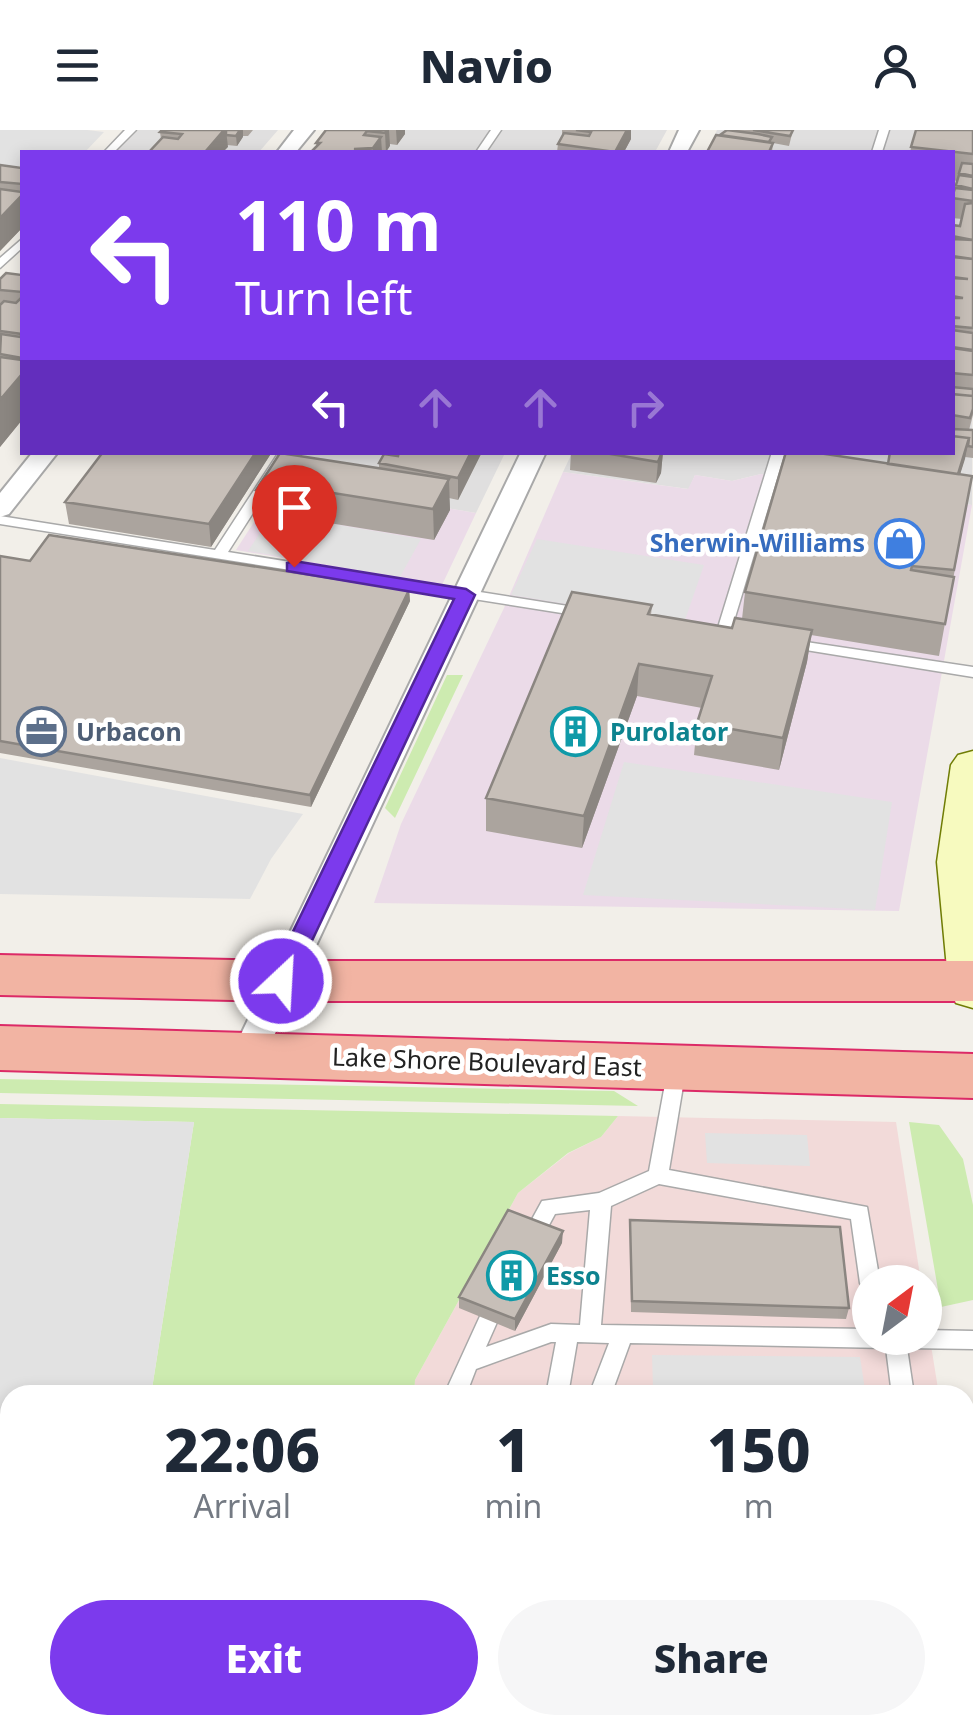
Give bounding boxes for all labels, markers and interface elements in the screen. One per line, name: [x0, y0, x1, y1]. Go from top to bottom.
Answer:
text: Navio: [420, 35, 553, 96]
icon: menu: [50, 38, 105, 93]
icon: person: [868, 38, 923, 93]
text: 110 m: [235, 176, 442, 272]
icon: left: [70, 190, 200, 320]
text: Turn left: [235, 267, 412, 328]
icon: left: [303, 380, 358, 435]
icon: ahead: [408, 380, 463, 435]
icon: ahead: [513, 380, 568, 435]
icon: right: [618, 380, 673, 435]
pin: [252, 465, 337, 568]
icon: arrive: [267, 480, 322, 535]
shop icon: Sherwin-Williams: [874, 517, 926, 569]
place label: Sherwin-Williams: [650, 525, 865, 559]
office icon: Urbacon: [15, 706, 67, 758]
building icon: Purolator: [549, 706, 601, 758]
place label: Urbacon: [76, 714, 182, 748]
place label: Purolator: [610, 714, 728, 748]
position arrow: [229, 929, 333, 1033]
street label: Lake Shore Boulevard East: [332, 1039, 643, 1083]
building icon: Esso: [485, 1250, 537, 1302]
place label: Esso: [546, 1258, 601, 1292]
north arrow: [852, 1265, 942, 1355]
map controls: [852, 1265, 942, 1355]
text: 22:06: [164, 1408, 320, 1490]
text: 1: [496, 1408, 531, 1490]
text: 150: [707, 1408, 811, 1490]
text: Arrival: [193, 1484, 291, 1527]
text: min: [484, 1484, 542, 1527]
text: m: [744, 1484, 774, 1527]
button: Exit: [50, 1600, 478, 1715]
button: Share: [498, 1600, 925, 1715]

